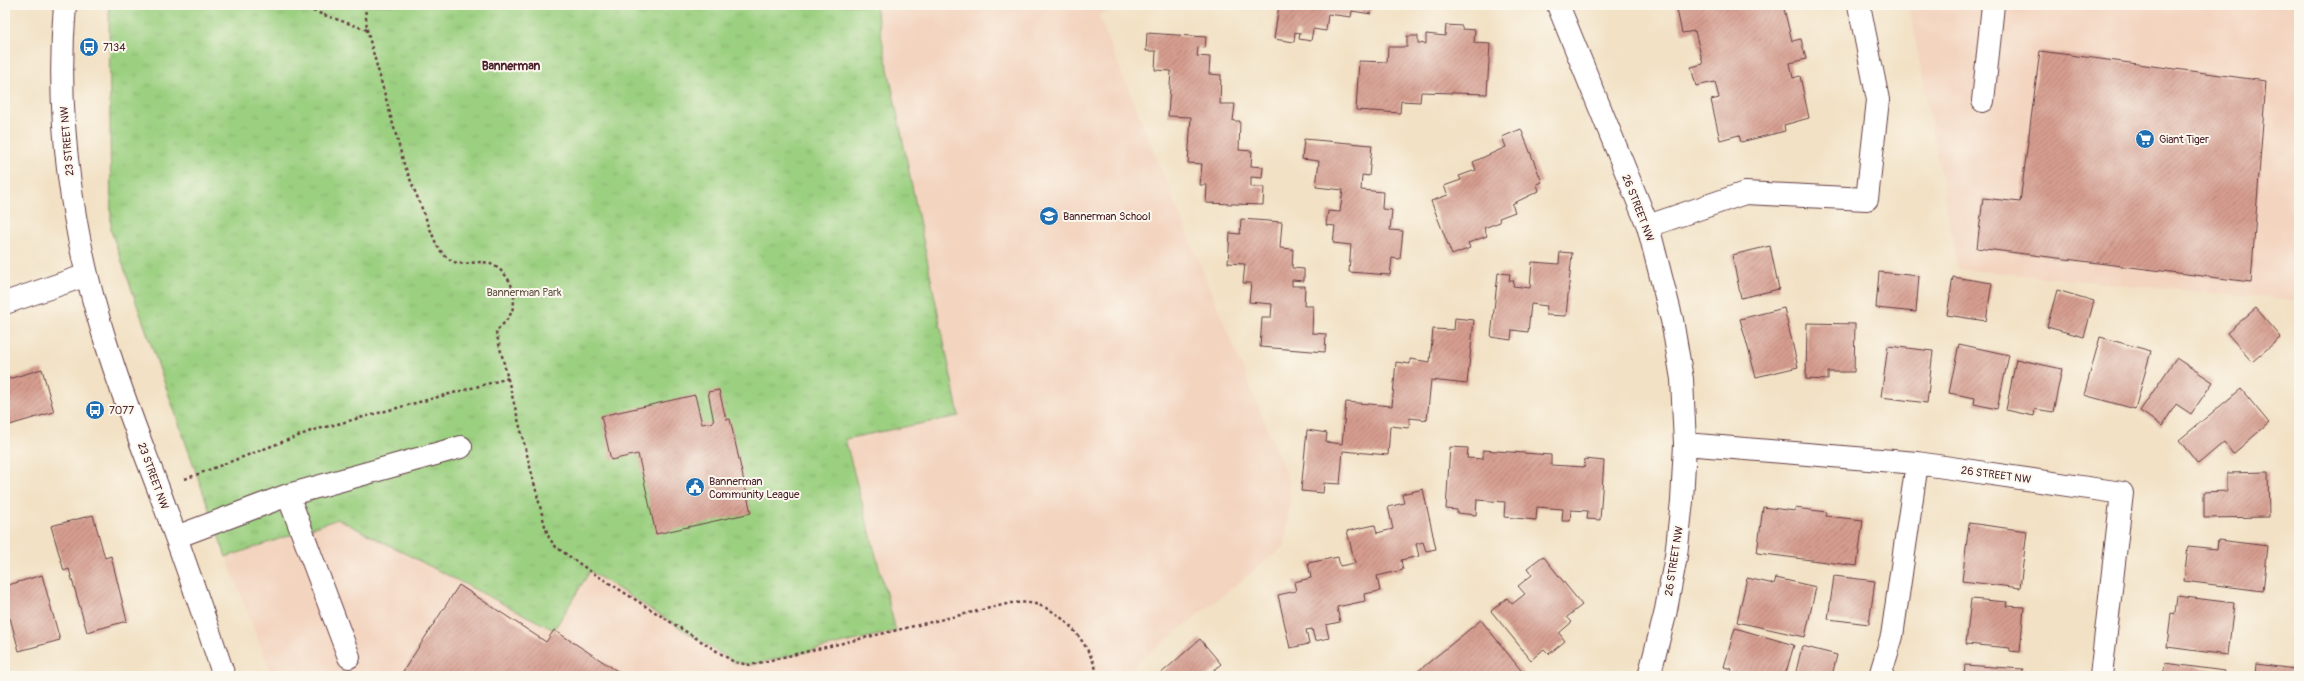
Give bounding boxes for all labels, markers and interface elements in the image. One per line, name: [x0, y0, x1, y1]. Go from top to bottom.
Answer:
bus stop icon: 7134: [78, 36, 100, 58]
place label: 7134: [103, 41, 126, 54]
district label: Bannerman: [482, 59, 540, 74]
street label: 23 STREET NW: [57, 106, 77, 176]
supermarket icon: Giant Tiger: [2134, 128, 2156, 150]
place label: Giant Tiger: [2159, 133, 2209, 146]
street label: 26 STREET NW: [1619, 173, 1657, 243]
school or university icon: Bannerman School: [1038, 205, 1060, 227]
place label: Bannerman School: [1063, 210, 1151, 223]
park label: Bannerman Park: [486, 286, 562, 299]
bus stop icon: 7077: [84, 399, 106, 421]
place label: 7077: [109, 404, 134, 417]
street label: 23 STREET NW: [135, 441, 171, 511]
street label: 26 STREET NW: [1960, 464, 2032, 486]
place label: Bannerman Community League: [709, 475, 800, 501]
public building icon: Bannerman Community League: [684, 476, 706, 498]
street label: 26 STREET NW: [1662, 525, 1686, 597]

